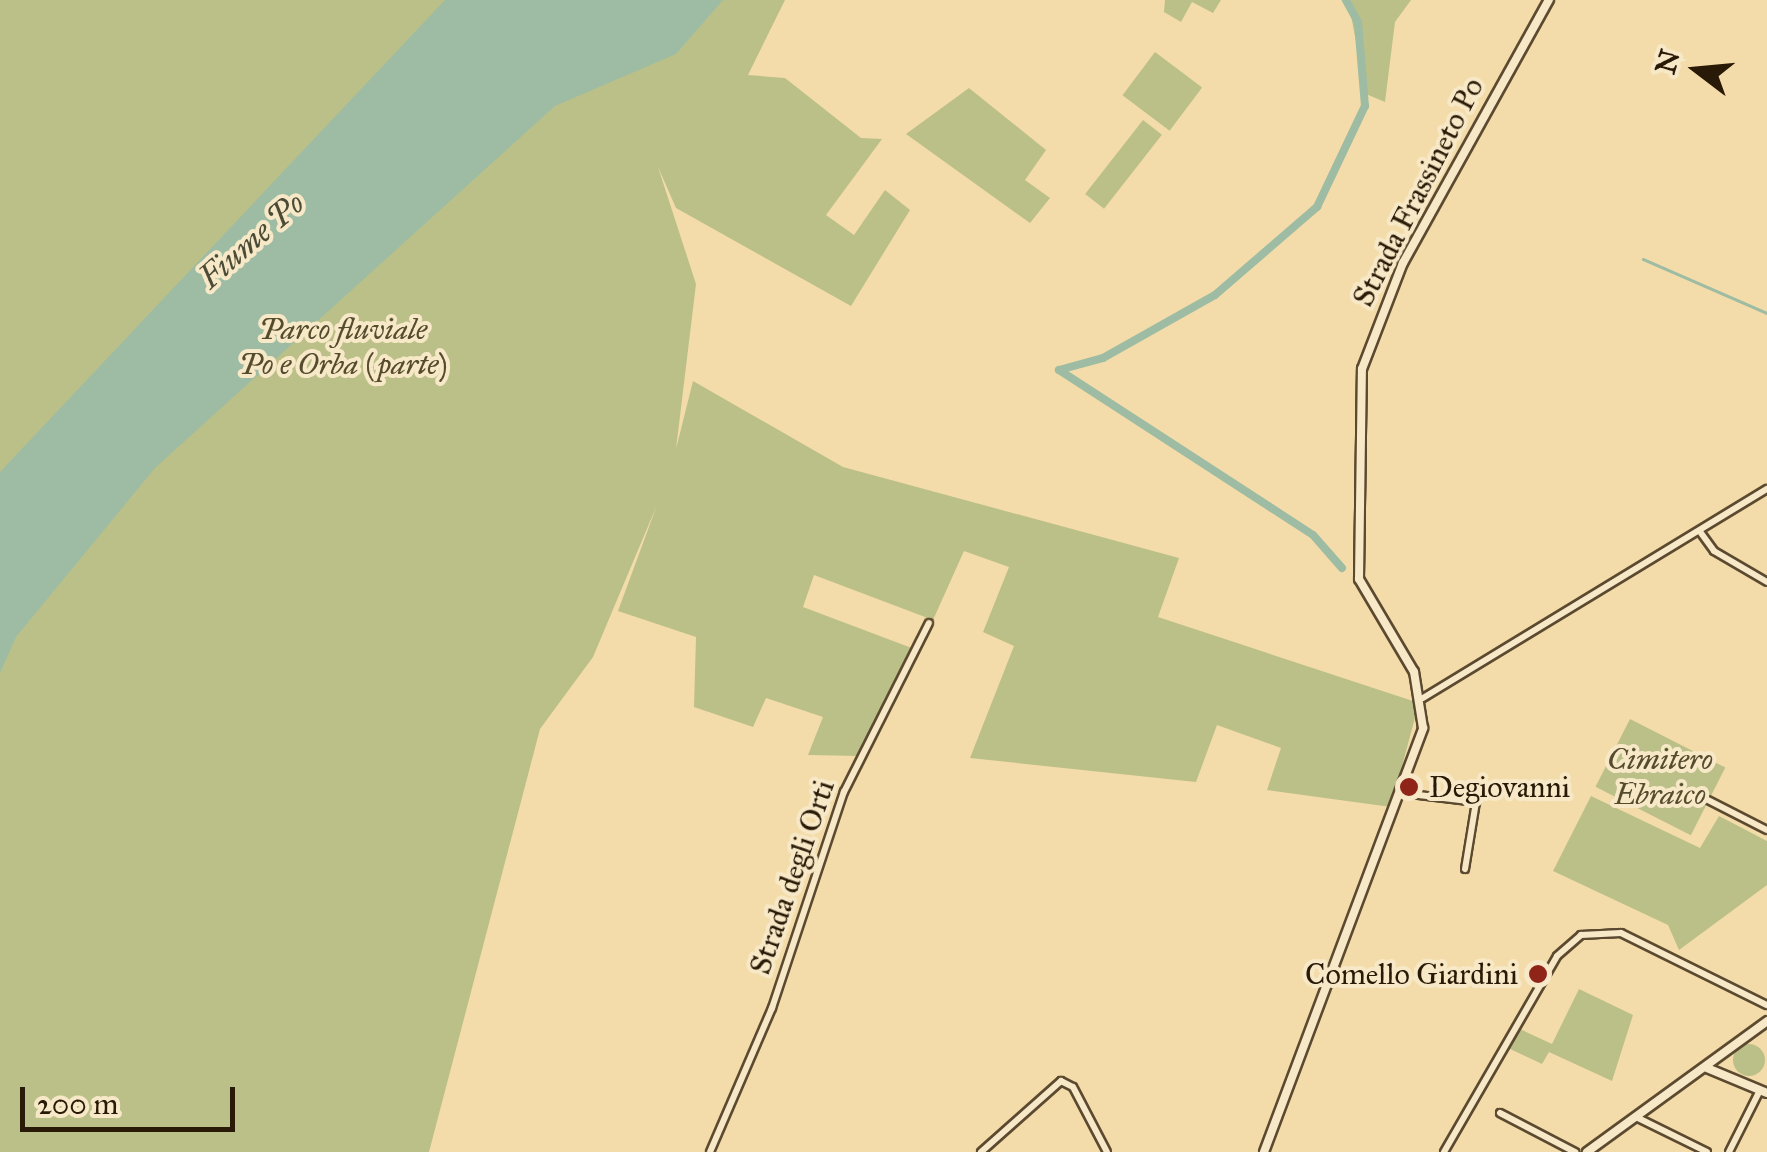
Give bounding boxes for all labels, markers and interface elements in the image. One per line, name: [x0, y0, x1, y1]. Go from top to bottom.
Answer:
north arrow: [1647, 20, 1747, 120]
text: N: [1648, 45, 1688, 78]
street label: Strada Frassineto Po: [1345, 72, 1491, 312]
water label: Fiume Po: [191, 185, 313, 297]
park label: Parco fluviale Po e Orba (parte): [239, 311, 447, 382]
park label: Cimitero Ebraico: [1607, 741, 1713, 812]
place label: Degiovanni: [1429, 769, 1570, 805]
street label: Strada degli Orti: [742, 775, 842, 979]
marker: Degiovanni: [1398, 776, 1420, 798]
place label: Comello Giardini: [1305, 956, 1518, 992]
marker: Comello Giardini: [1527, 963, 1549, 985]
scale bar: [25, 1067, 240, 1129]
text: 200 m: [37, 1086, 118, 1122]

